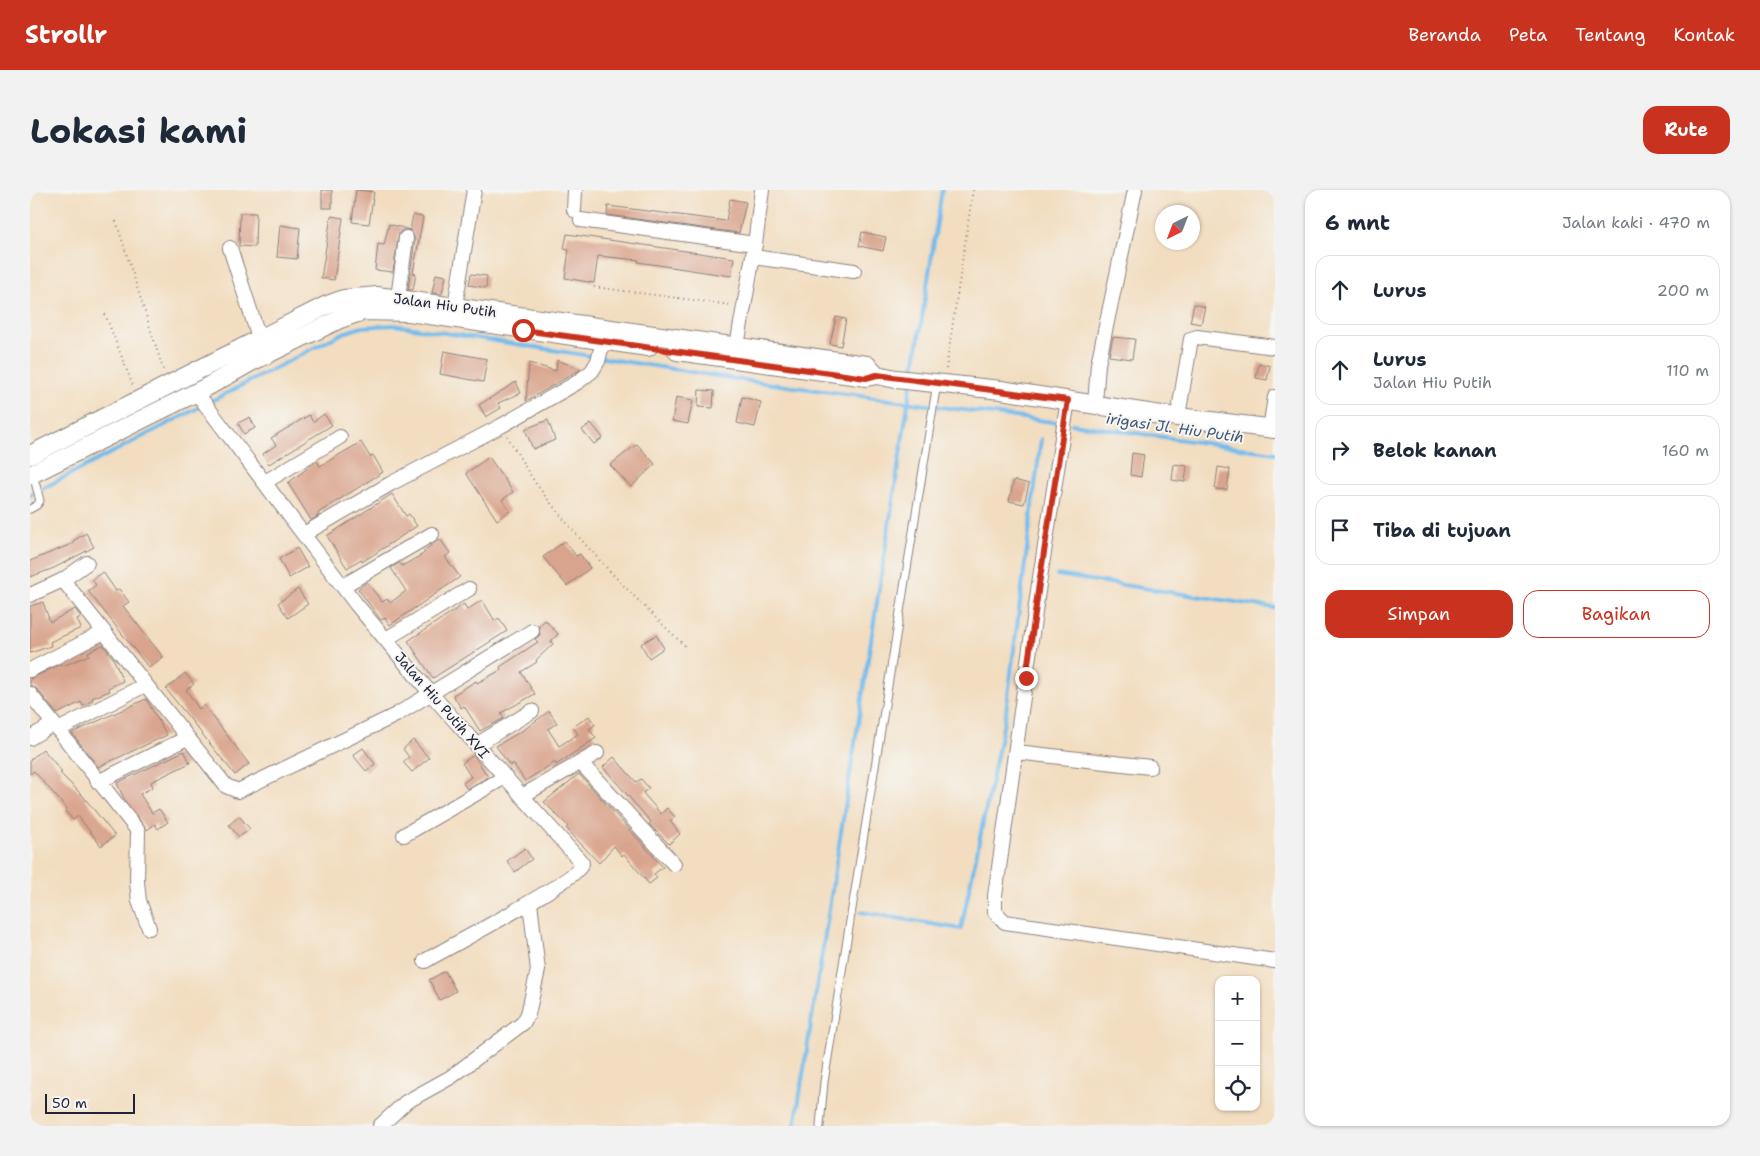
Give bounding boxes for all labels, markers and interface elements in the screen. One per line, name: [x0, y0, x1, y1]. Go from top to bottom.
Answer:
text: Strollr: [25, 19, 107, 51]
text: Beranda: [1409, 23, 1481, 47]
text: Peta: [1509, 23, 1547, 47]
text: Tentang: [1575, 23, 1646, 47]
text: Kontak: [1674, 23, 1735, 47]
button: Rute: [1643, 106, 1730, 154]
text: Lokasi kami: [30, 107, 247, 154]
north arrow: [1155, 205, 1200, 250]
text: 6 mnt: [1325, 209, 1390, 237]
text: Jalan kaki · 470 m: [1562, 212, 1710, 233]
icon: ahead: [1326, 276, 1354, 304]
text: Lurus: [1373, 278, 1427, 303]
text: 200 m: [1657, 280, 1709, 301]
street label: Jalan Hiu Putih: [392, 289, 498, 321]
route start: [512, 319, 535, 342]
text: Lurus: [1373, 347, 1427, 372]
icon: ahead: [1326, 356, 1354, 384]
text: 110 m: [1666, 360, 1709, 381]
text: Jalan Hiu Putih: [1373, 372, 1492, 393]
water label: irigasi Jl. Hiu Putih: [1105, 408, 1245, 448]
icon: right: [1326, 436, 1354, 464]
text: Belok kanan: [1373, 438, 1497, 463]
text: 160 m: [1662, 440, 1709, 461]
icon: arrive: [1326, 516, 1354, 544]
text: Tiba di tujuan: [1373, 518, 1511, 543]
button: Simpan: [1325, 590, 1513, 638]
button: Bagikan: [1523, 590, 1710, 638]
street label: Jalan Hiu Putih XVI: [391, 648, 493, 762]
route end: [1015, 667, 1038, 690]
map controls: [1215, 976, 1260, 1111]
button: +: [1215, 976, 1260, 1021]
button: −: [1215, 1021, 1260, 1066]
button: locate: [1215, 1066, 1260, 1111]
scale bar: [45, 1091, 135, 1114]
text: 50 m: [52, 1094, 87, 1112]

